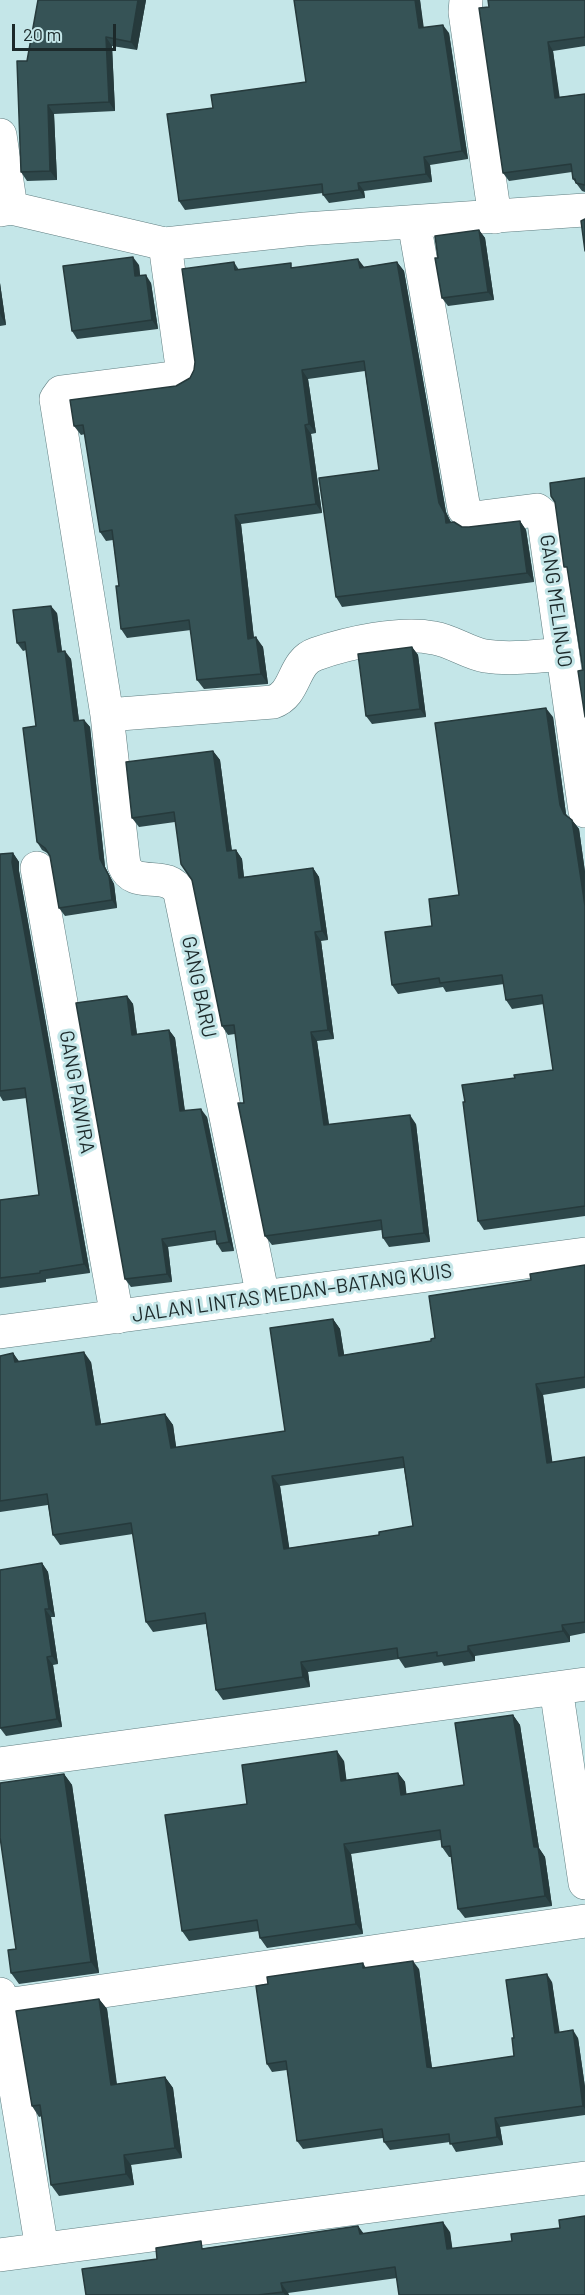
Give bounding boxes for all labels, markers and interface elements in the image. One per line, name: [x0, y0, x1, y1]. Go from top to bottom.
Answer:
scale bar: [15, 12, 118, 50]
text: 20 m: [23, 23, 61, 45]
street label: GANG MELINJO: [535, 533, 577, 669]
street label: GANG BARU: [176, 934, 222, 1040]
street label: GANG PAWIRA: [54, 1029, 100, 1155]
street label: JALAN LINTAS MEDAN–BATANG KUIS: [130, 1259, 454, 1327]

